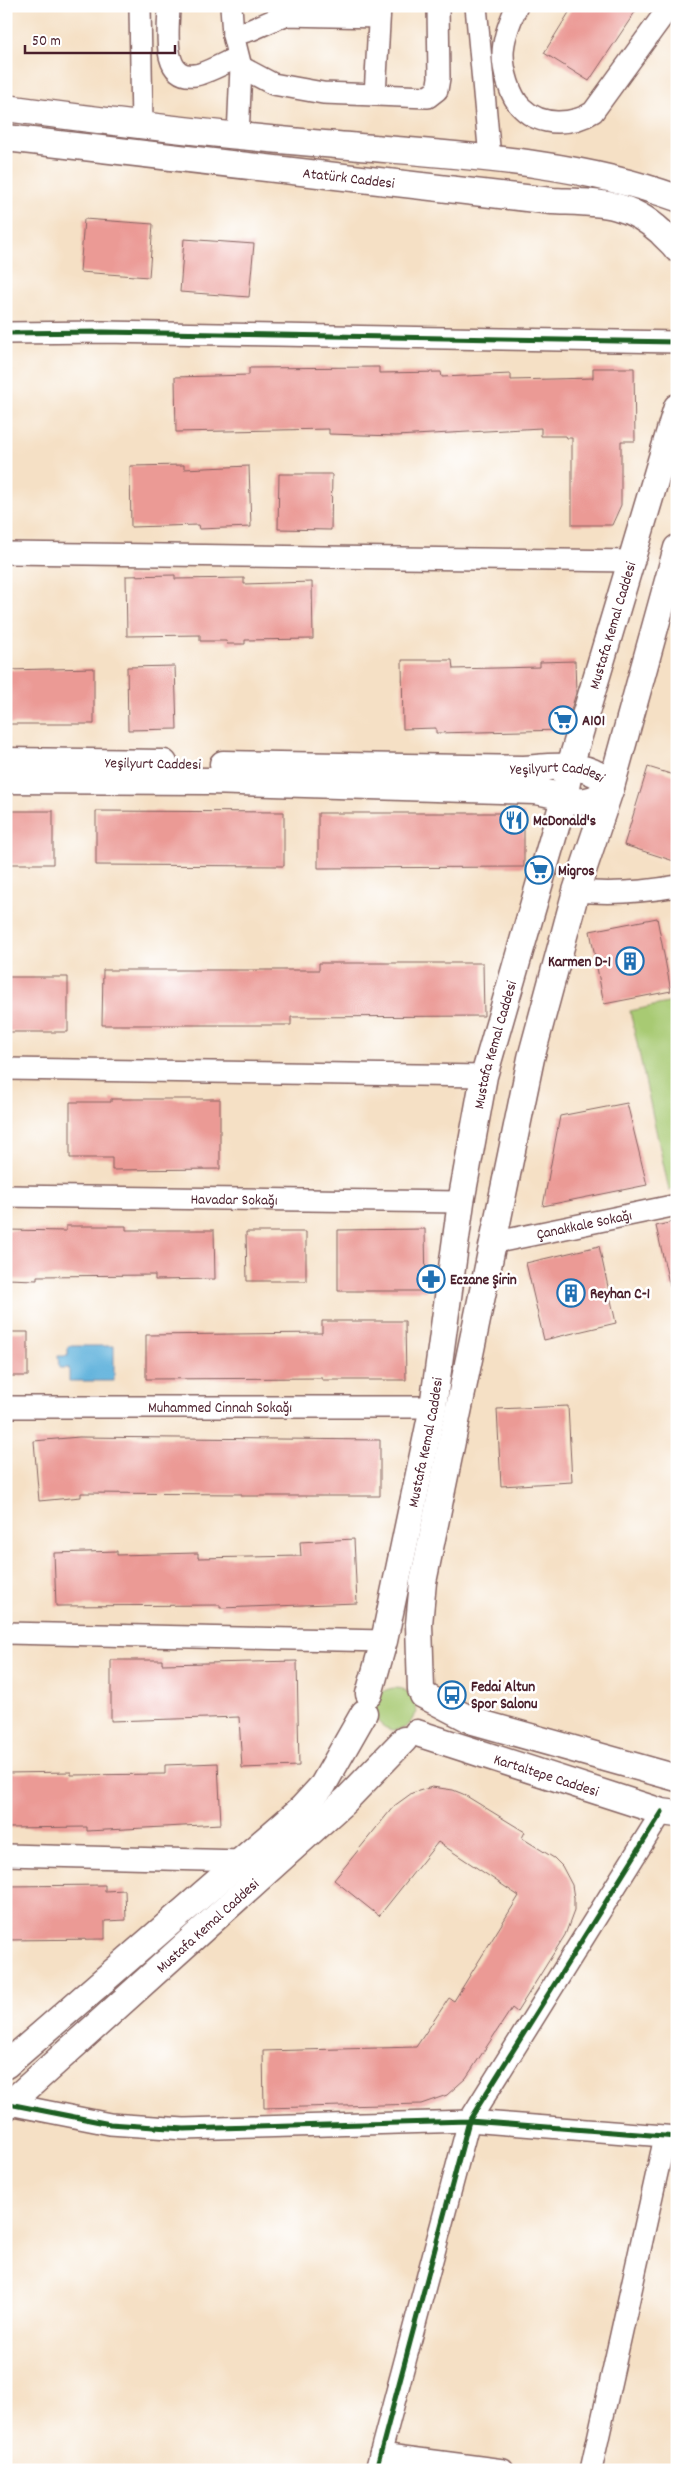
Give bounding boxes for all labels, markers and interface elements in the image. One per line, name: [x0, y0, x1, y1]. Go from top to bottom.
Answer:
scale bar: [25, 22, 175, 54]
text: 50 m: [32, 31, 61, 53]
street label: Atatürk Caddesi: [301, 163, 396, 196]
street label: Mustafa Kemal Caddesi: [584, 559, 643, 692]
supermarket icon: A101: [548, 705, 578, 735]
place label: A101: [582, 711, 605, 733]
street label: Yeşilyurt Caddesi: [105, 753, 201, 777]
street label: Yeşilyurt Caddesi: [510, 758, 609, 789]
restaurant icon: McDonald's: [499, 805, 529, 835]
place label: McDonald's: [533, 811, 596, 833]
supermarket icon: Migros: [524, 855, 554, 885]
place label: Migros: [558, 861, 595, 883]
building icon: Karmen D-1: [615, 946, 645, 976]
place label: Karmen D-1: [548, 952, 611, 974]
street label: Mustafa Kemal Caddesi: [469, 978, 524, 1111]
street label: Havadar Sokağı: [190, 1189, 278, 1213]
street label: Çanakkale Sokağı: [535, 1205, 634, 1247]
pharmacy icon: Eczane Şirin: [416, 1264, 446, 1294]
place label: Eczane Şirin: [450, 1270, 517, 1292]
building icon: Reyhan C-1: [556, 1278, 586, 1308]
place label: Reyhan C-1: [590, 1284, 650, 1306]
street label: Mustafa Kemal Caddesi: [403, 1376, 450, 1510]
street label: Muhammed Cinnah Sokağı: [148, 1398, 292, 1420]
place label: Fedai Altun Spor Salonu: [471, 1677, 538, 1716]
bus stop icon: Fedai Altun Spor Salonu: [437, 1680, 467, 1710]
street label: Kartaltepe Caddesi: [491, 1749, 601, 1804]
street label: Mustafa Kemal Caddesi: [152, 1874, 265, 1979]

